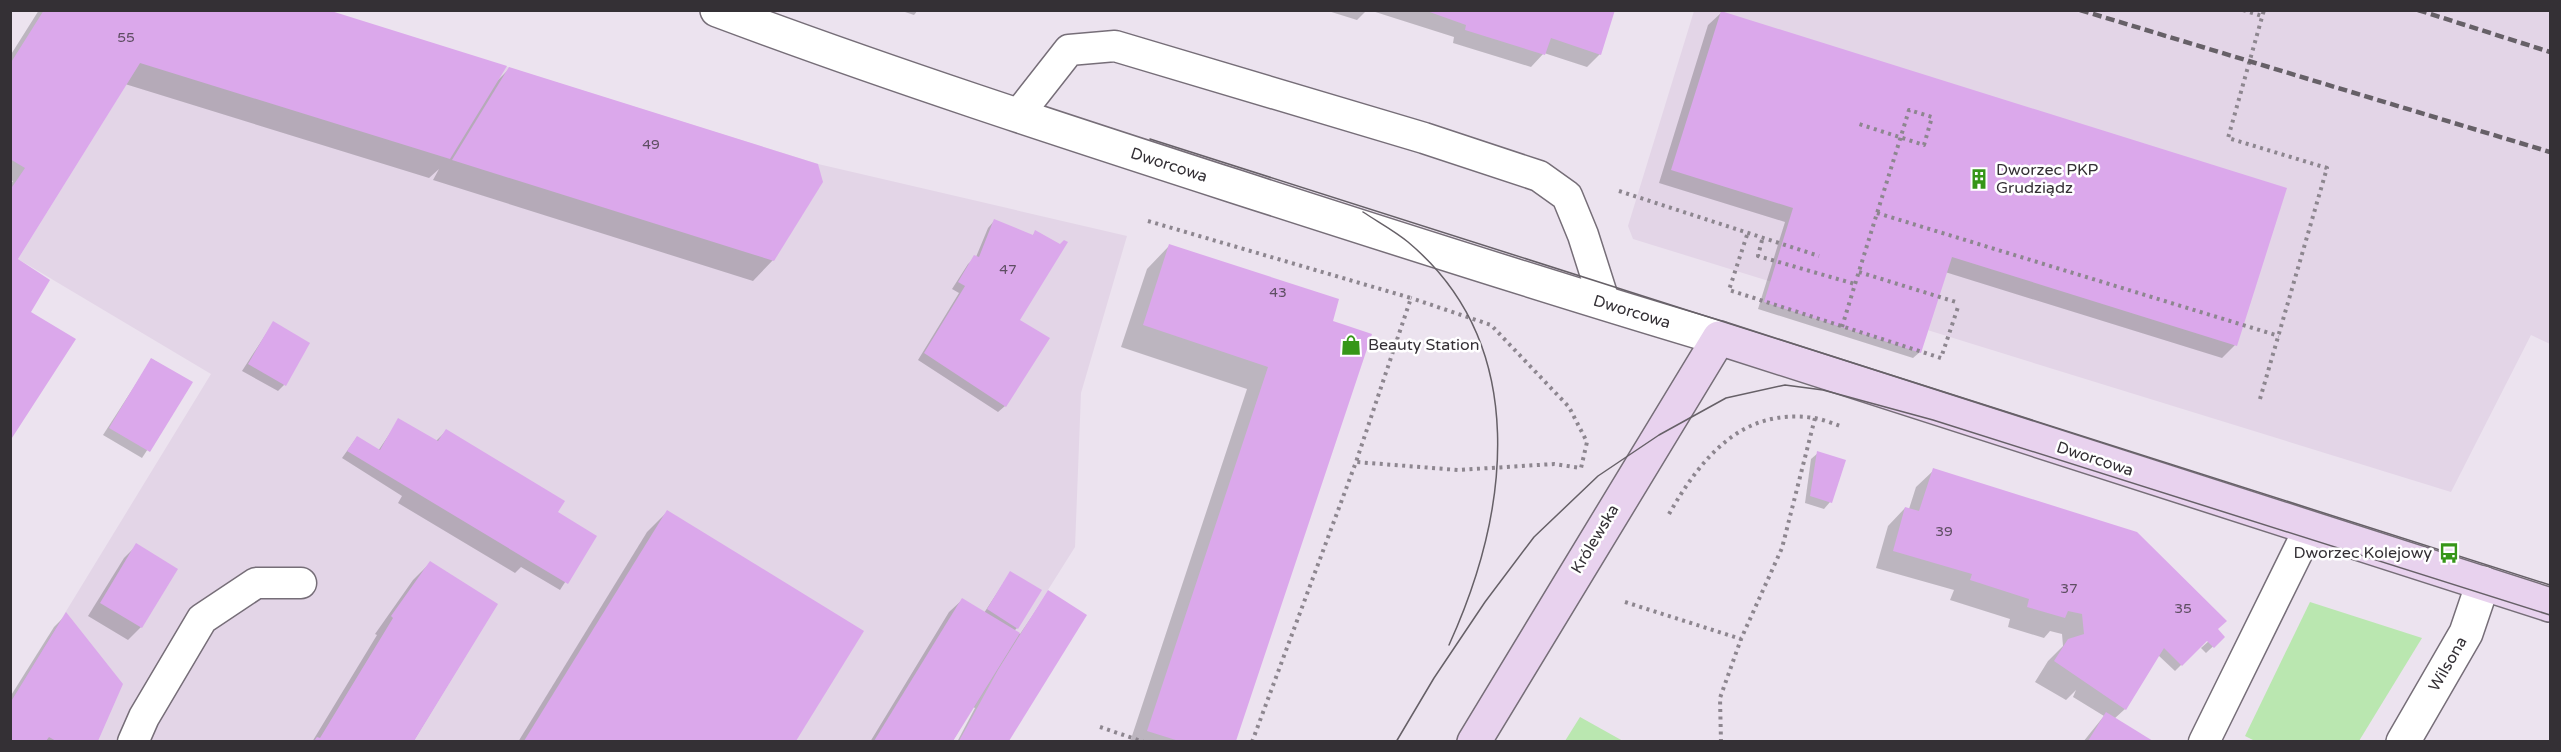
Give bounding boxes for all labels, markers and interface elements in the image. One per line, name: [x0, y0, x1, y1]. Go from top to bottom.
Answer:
house number: 55: [117, 29, 135, 46]
house number: 49: [642, 136, 660, 153]
street label: Dworcowa: [1128, 143, 1210, 187]
place label: Dworzec PKP Grudziądz: [1996, 160, 2099, 198]
building icon: Dworzec PKP Grudziądz: [1967, 167, 1991, 191]
house number: 47: [999, 261, 1017, 278]
house number: 43: [1269, 284, 1287, 301]
street label: Dworcowa: [1591, 291, 1673, 333]
shop icon: Beauty Station: [1339, 333, 1363, 357]
place label: Beauty Station: [1368, 335, 1480, 355]
street label: Dworcowa: [2054, 437, 2136, 481]
street label: Królewska: [1567, 501, 1623, 577]
house number: 39: [1935, 523, 1953, 540]
bus stop icon: Dworzec Kolejowy: [2437, 541, 2461, 565]
place label: Dworzec Kolejowy: [2293, 543, 2432, 563]
house number: 37: [2060, 580, 2078, 597]
house number: 35: [2174, 600, 2192, 617]
street label: Wilsona: [2424, 633, 2472, 695]

